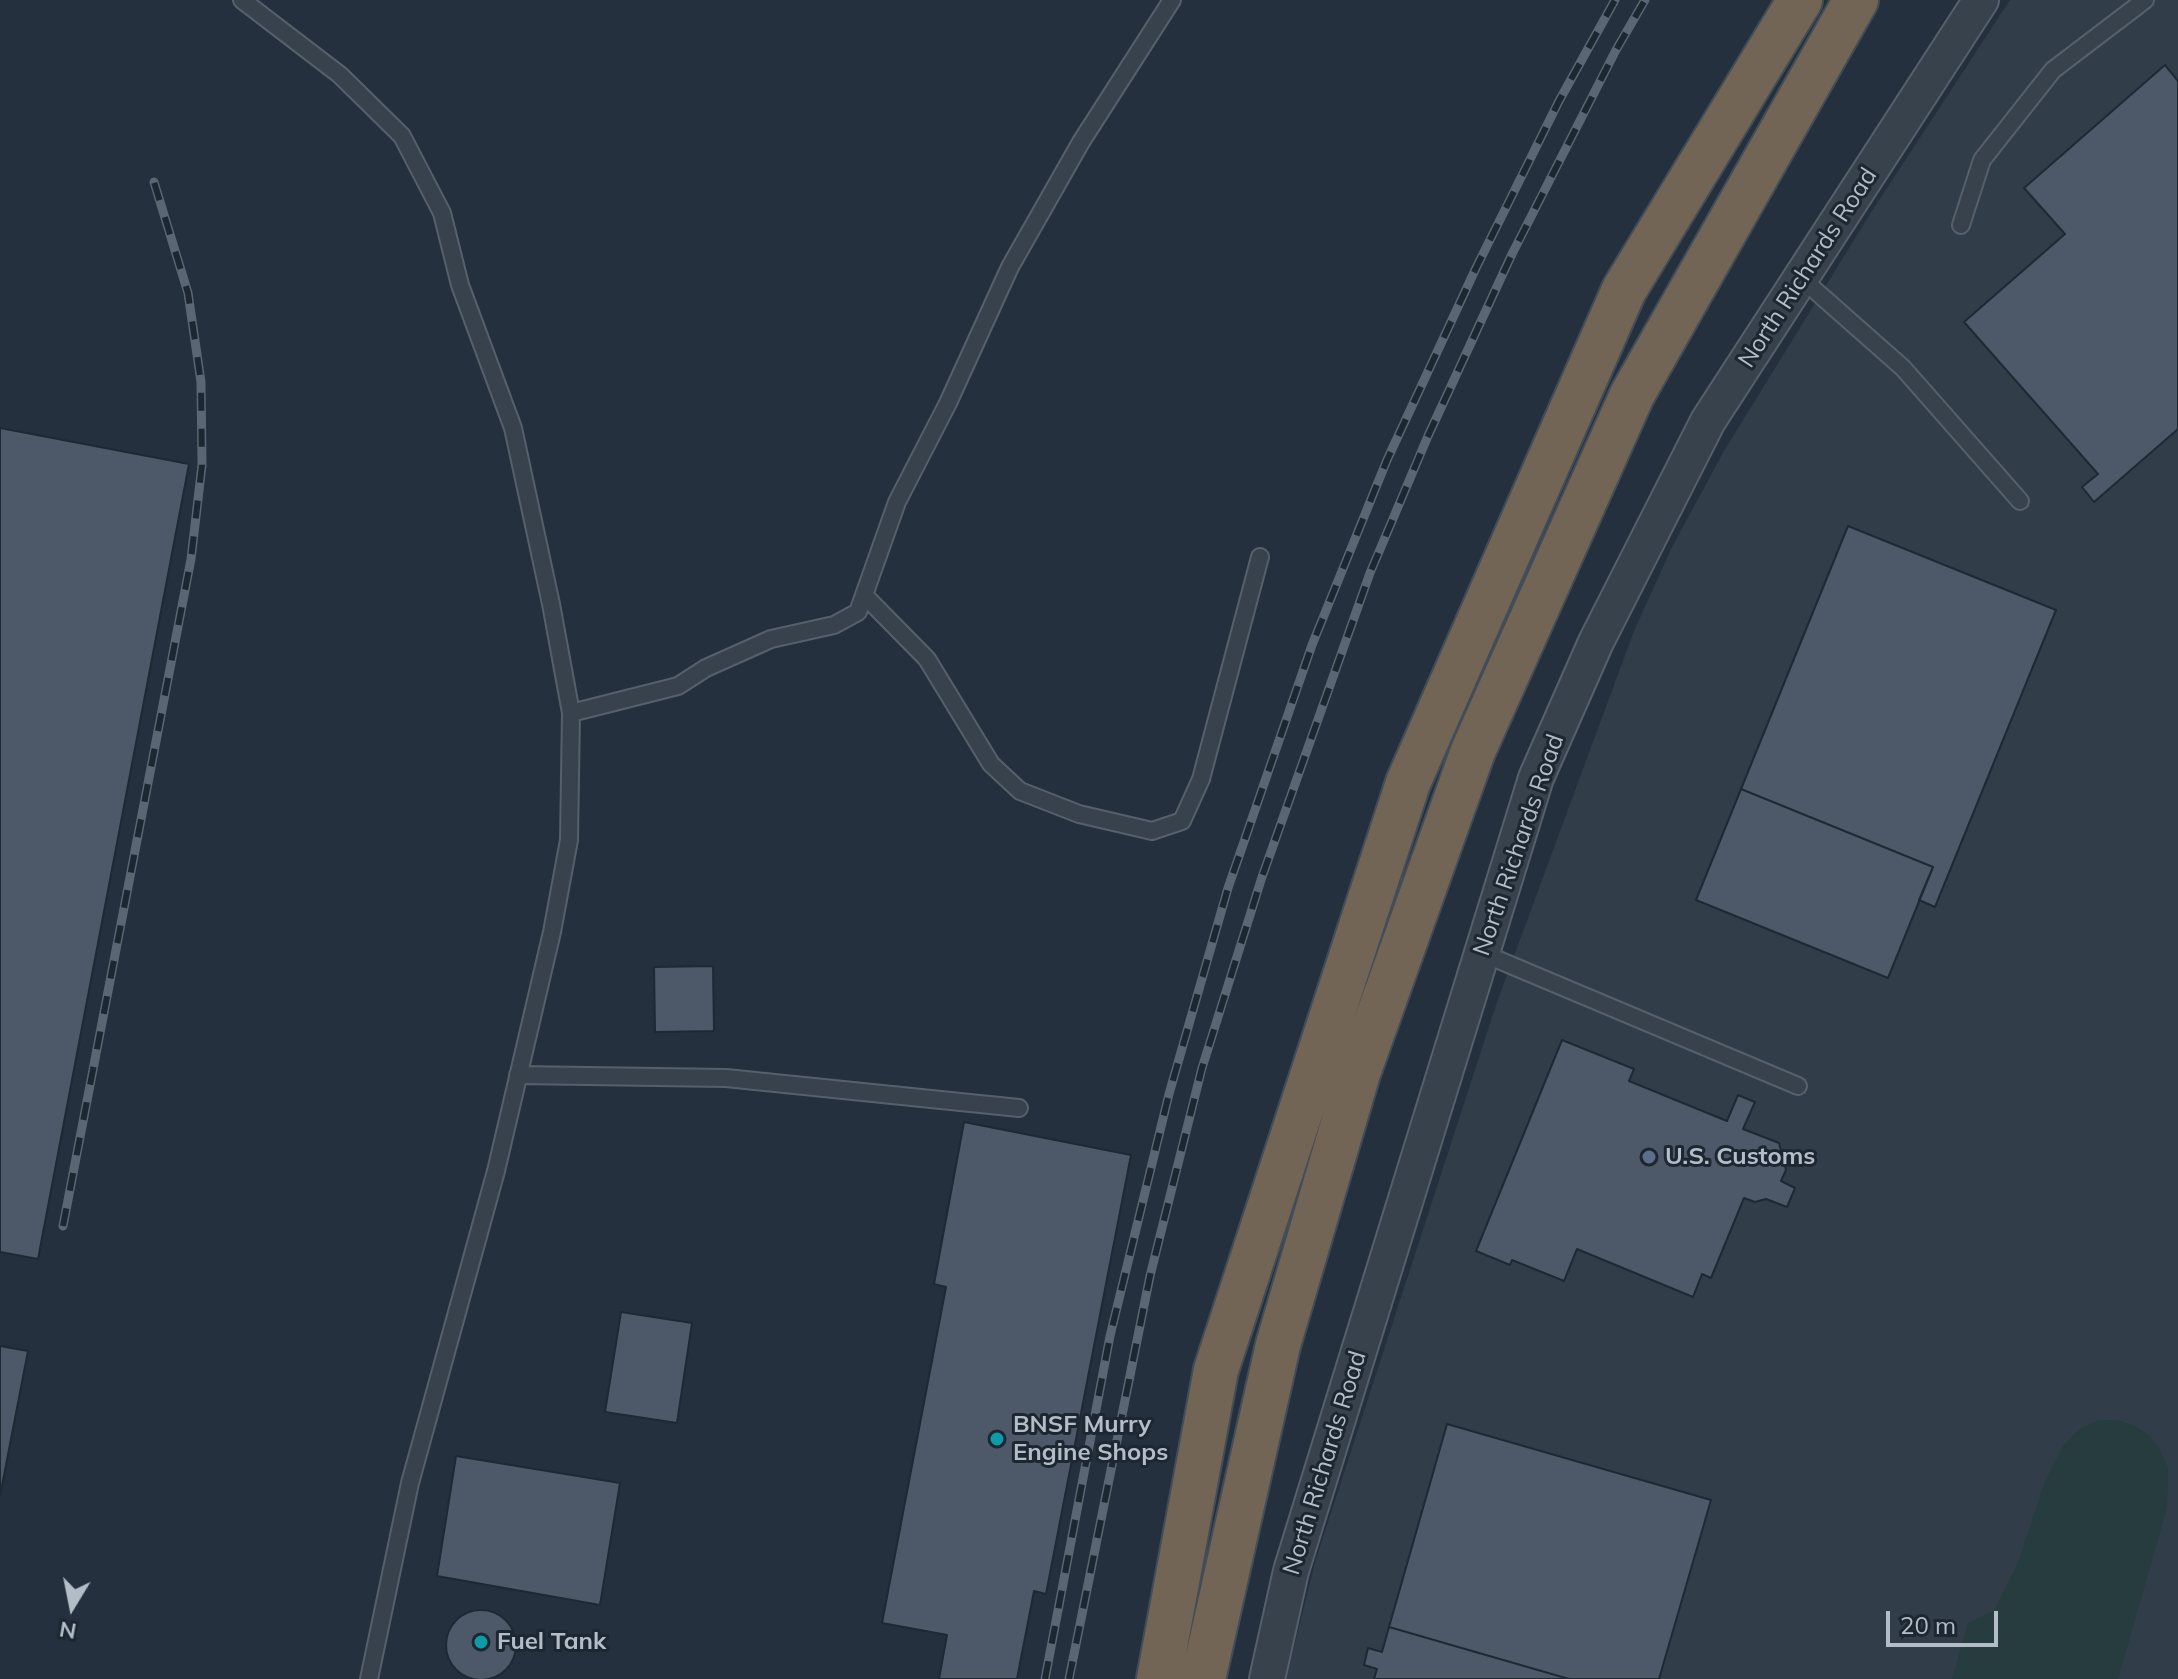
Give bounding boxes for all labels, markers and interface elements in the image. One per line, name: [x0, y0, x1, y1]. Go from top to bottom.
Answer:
street label: North Richards Road: [1733, 163, 1883, 373]
street label: North Richards Road: [1468, 730, 1570, 960]
place label: U.S. Customs: [1665, 1143, 1815, 1171]
marker: U.S. Customs: [1640, 1148, 1658, 1166]
street label: North Richards Road: [1277, 1348, 1373, 1578]
place label: BNSF Murry Engine Shops: [1013, 1411, 1168, 1467]
marker: BNSF Murry Engine Shops: [988, 1430, 1006, 1448]
north arrow: [32, 1567, 112, 1647]
scale bar: [1890, 1595, 2002, 1645]
text: 20 m: [1900, 1610, 1956, 1640]
text: N: [57, 1615, 78, 1646]
place label: Fuel Tank: [497, 1628, 606, 1656]
marker: Fuel Tank: [472, 1633, 490, 1651]

